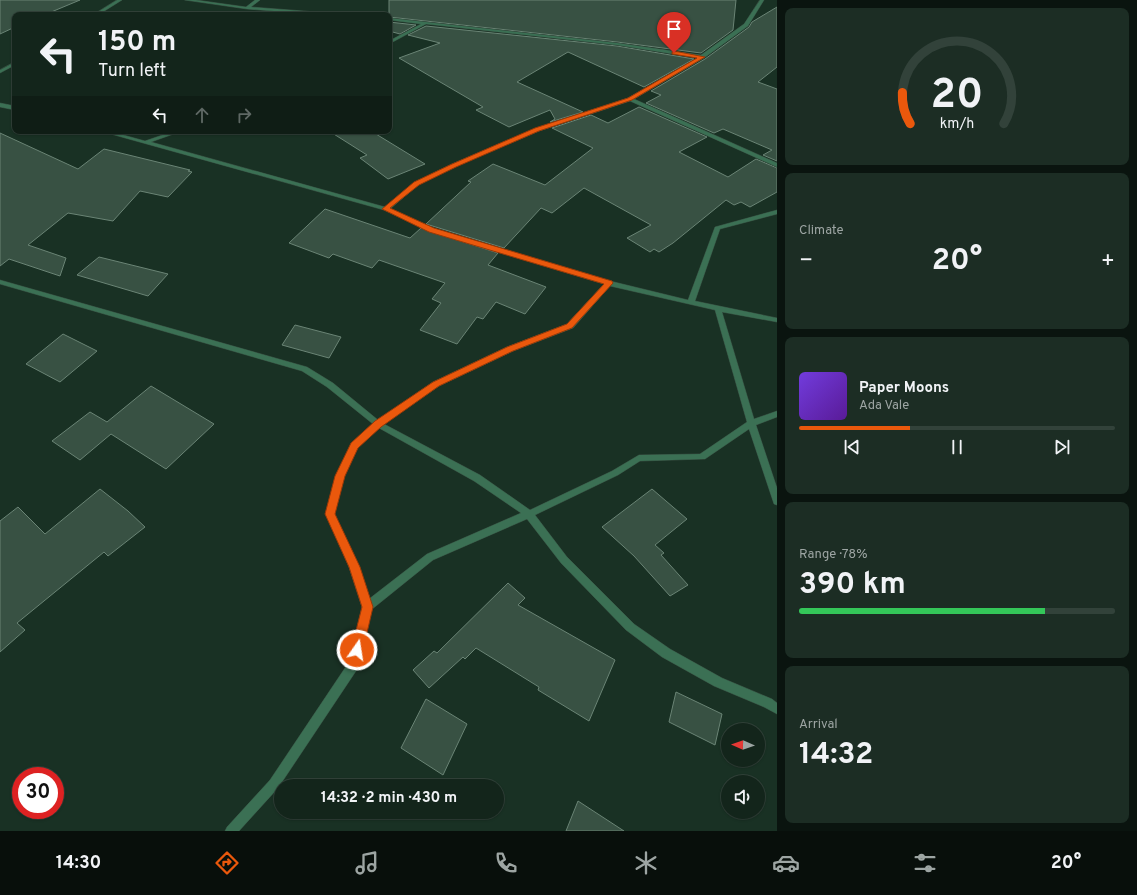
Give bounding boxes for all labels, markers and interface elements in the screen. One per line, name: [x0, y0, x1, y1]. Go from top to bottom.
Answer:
pin: [657, 12, 691, 53]
icon: arrive: [663, 18, 685, 40]
text: 150 m: [98, 25, 176, 61]
icon: left: [32, 28, 84, 80]
text: Turn left: [98, 60, 166, 83]
text: 20: [931, 70, 983, 123]
icon: left: [149, 104, 171, 126]
icon: ahead: [191, 104, 213, 126]
icon: right: [233, 104, 255, 126]
text: km/h: [940, 115, 974, 133]
text: Climate: [799, 223, 844, 239]
text: 20°: [932, 243, 982, 280]
text: −: [799, 248, 813, 275]
text: +: [1101, 248, 1115, 275]
text: Paper Moons: [859, 379, 949, 398]
text: Ada Vale: [859, 398, 909, 414]
icon: previous: [841, 436, 863, 458]
icon: pause: [946, 436, 968, 458]
icon: next: [1051, 436, 1073, 458]
text: Range · 78%: [799, 547, 868, 563]
text: 390 km: [799, 567, 906, 604]
position arrow: [336, 629, 378, 671]
text: Arrival: [799, 717, 838, 733]
north arrow: [721, 723, 765, 767]
map controls: [721, 723, 765, 819]
text: 14:32: [799, 737, 873, 774]
speed limit sign: 30: [12, 767, 64, 819]
button: sound: [721, 775, 765, 819]
text: 14:32 · 2 min · 430 m: [321, 789, 457, 808]
icon: directions: [213, 849, 241, 877]
icon: music: [353, 849, 381, 877]
icon: phone: [492, 849, 520, 877]
icon: climate: [632, 849, 660, 877]
icon: car: [772, 849, 800, 877]
icon: filters: [911, 849, 939, 877]
text: 14:30: [56, 852, 101, 875]
text: 20°: [1051, 852, 1081, 875]

